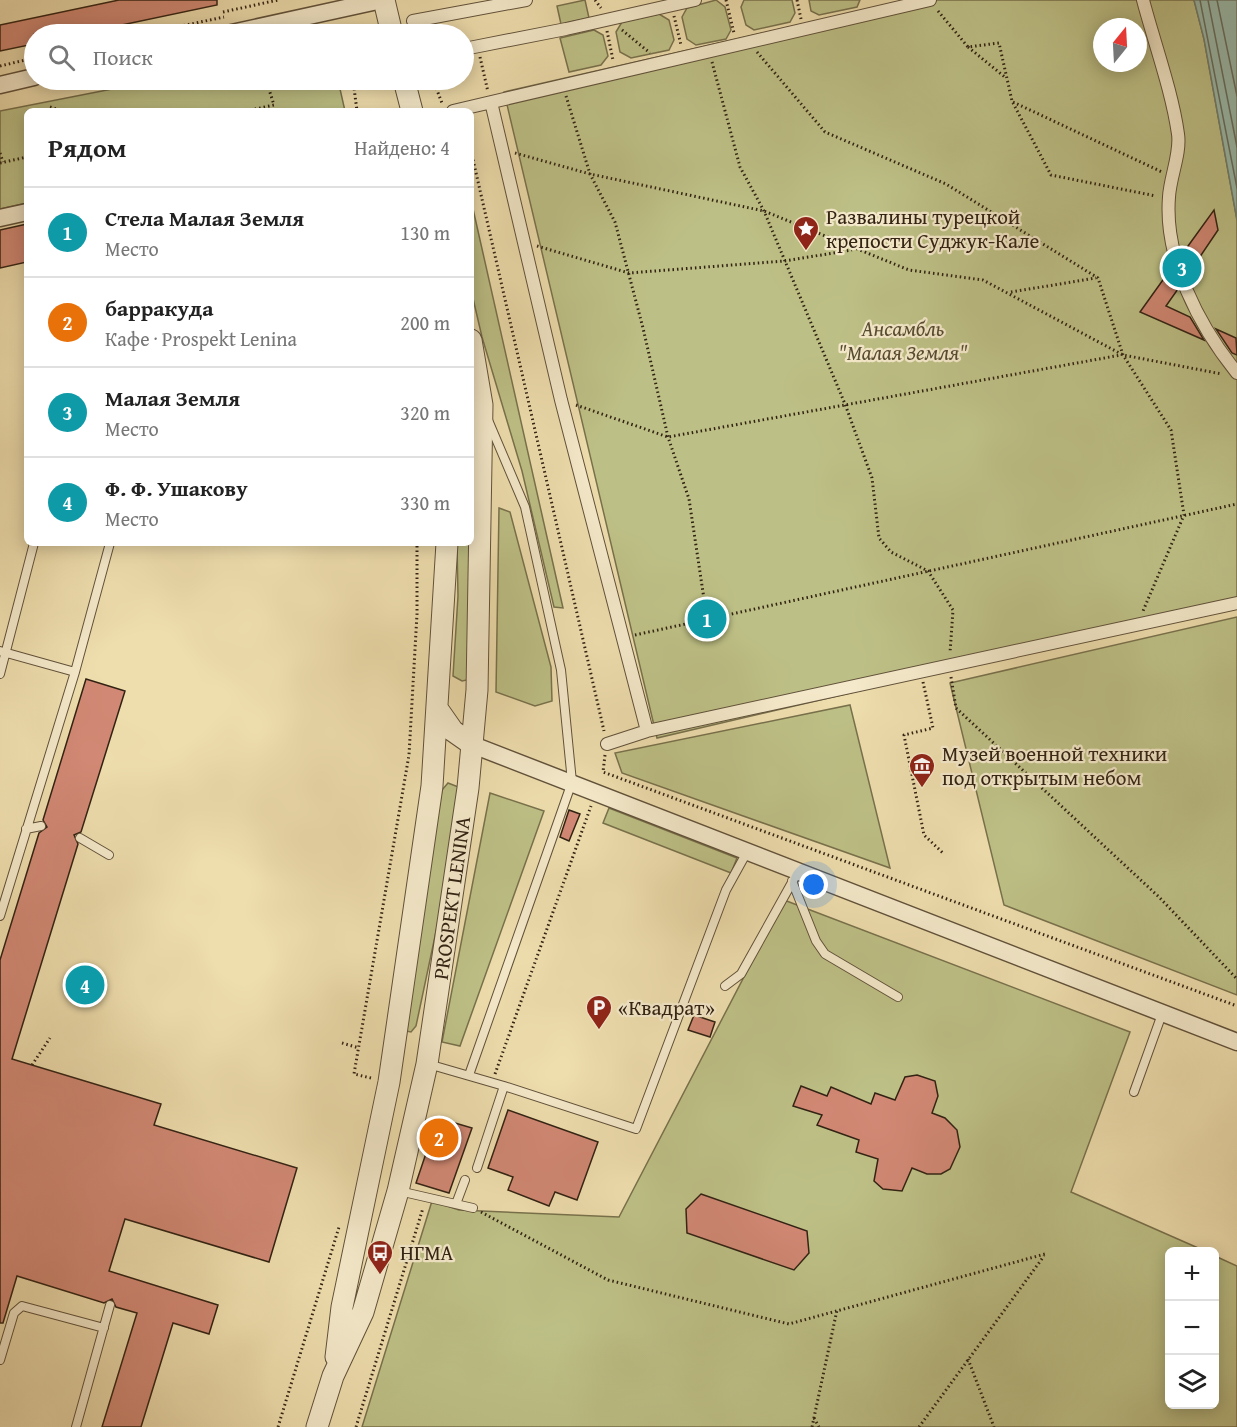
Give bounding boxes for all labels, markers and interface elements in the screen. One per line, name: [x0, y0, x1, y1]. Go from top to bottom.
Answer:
north arrow: [1093, 18, 1147, 72]
search box: [24, 24, 474, 90]
icon: search: [45, 41, 78, 74]
text: Поиск: [93, 41, 153, 73]
text: Рядом: [48, 128, 126, 167]
text: Найдено: 4: [354, 133, 450, 162]
place label: Развалины турецкой крепости Суджук-Кале: [826, 201, 1040, 256]
text: Стела Малая Земля: [105, 202, 304, 234]
place icon: Развалины турецкой крепости Суджук-Кале: [791, 214, 821, 252]
text: 1: [62, 218, 73, 247]
text: 130 m: [400, 218, 450, 247]
text: Место: [105, 234, 159, 263]
pin: 3: [1162, 246, 1202, 290]
text: барракуда: [105, 292, 214, 324]
text: 2: [62, 308, 73, 337]
text: 200 m: [400, 308, 450, 337]
park label: Ансамбль "Малая Земля": [838, 313, 968, 368]
text: Кафе · Prospekt Lenina: [105, 324, 297, 353]
text: Малая Земля: [105, 382, 240, 414]
text: 3: [62, 398, 73, 427]
text: 320 m: [400, 398, 450, 427]
text: Место: [105, 414, 159, 443]
text: Ф. Ф. Ушакову: [105, 472, 248, 504]
text: 4: [62, 488, 73, 517]
text: 330 m: [400, 488, 450, 517]
text: Место: [105, 504, 159, 533]
pin: 1: [688, 596, 726, 642]
place label: Музей военной техники под открытым небом: [942, 738, 1167, 793]
museum icon: Музей военной техники под открытым небом: [907, 751, 937, 789]
street label: PROSPEKT LENINA: [425, 814, 478, 982]
your location: [799, 870, 828, 899]
pin: 4: [66, 962, 104, 1008]
place label: «Квадрат»: [618, 992, 715, 1023]
parking icon: «Квадрат»: [584, 993, 614, 1031]
pin: 2: [420, 1116, 458, 1160]
place label: НГМА: [400, 1237, 454, 1268]
bus stop icon: НГМА: [365, 1238, 395, 1276]
map controls: [1165, 1247, 1219, 1409]
button: +: [1165, 1247, 1219, 1301]
button: −: [1165, 1301, 1219, 1355]
button: layers: [1165, 1355, 1219, 1409]

